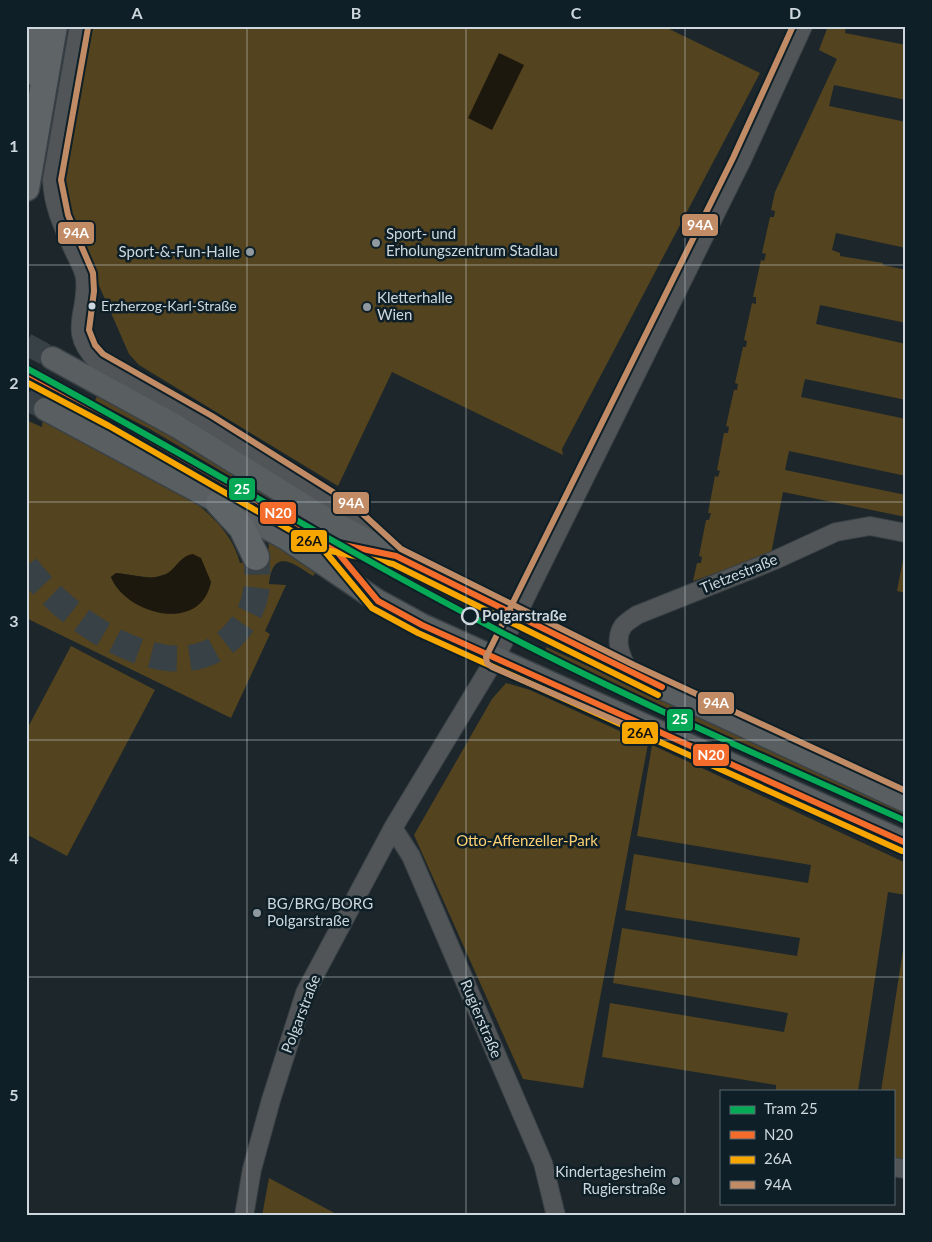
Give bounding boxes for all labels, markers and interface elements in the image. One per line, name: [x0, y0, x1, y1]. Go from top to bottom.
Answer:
text: A: [130, 3, 143, 22]
text: B: [351, 3, 361, 22]
text: C: [571, 3, 582, 22]
text: D: [789, 3, 801, 22]
text: 1: [9, 136, 19, 155]
line badge: 94A: [681, 213, 719, 237]
text: 94A: [687, 216, 713, 233]
line badge: 94A: [57, 221, 95, 245]
text: 94A: [63, 224, 89, 241]
place label: Sport- und Erholungszentrum Stadlau: [386, 224, 558, 259]
marker: Sport- und Erholungszentrum Stadlau: [370, 237, 382, 249]
place label: Sport-&-Fun-Halle: [119, 242, 240, 260]
marker: Sport-&-Fun-Halle: [244, 246, 256, 258]
place label: Kletterhalle Wien: [377, 288, 453, 323]
place label: Erzherzog-Karl-Straße: [101, 297, 237, 314]
marker: Erzherzog-Karl-Straße: [87, 301, 97, 311]
marker: Kletterhalle Wien: [361, 301, 373, 313]
text: 2: [9, 373, 19, 392]
line badge: 25: [228, 477, 256, 501]
text: 25: [234, 480, 250, 497]
line badge: 94A: [332, 491, 370, 515]
text: 94A: [338, 494, 364, 511]
line badge: N20: [259, 501, 297, 525]
text: N20: [264, 504, 292, 521]
line badge: 26A: [290, 529, 328, 553]
text: 26A: [296, 532, 322, 549]
street label: Tietzestraße: [697, 549, 780, 597]
place label: Polgarstraße: [482, 606, 567, 624]
marker: Polgarstraße: [461, 607, 479, 625]
text: 3: [9, 611, 19, 630]
line badge: 94A: [697, 691, 735, 715]
text: 94A: [703, 694, 729, 711]
line badge: 25: [666, 708, 694, 732]
text: 25: [672, 710, 688, 727]
line badge: 26A: [621, 721, 659, 745]
text: 26A: [627, 724, 653, 741]
line badge: N20: [692, 743, 730, 767]
text: N20: [697, 746, 725, 763]
park label: Otto-Affenzeller-Park: [456, 831, 598, 849]
text: 4: [9, 848, 19, 867]
place label: BG/BRG/BORG Polgarstraße: [267, 894, 373, 929]
marker: BG/BRG/BORG Polgarstraße: [251, 907, 263, 919]
street label: Polgarstraße: [277, 972, 323, 1055]
street label: Rugierstraße: [457, 977, 507, 1061]
text: 5: [9, 1085, 19, 1104]
legend: [720, 1090, 894, 1204]
text: Tram 25: [764, 1099, 818, 1117]
text: N20: [764, 1125, 793, 1143]
text: 26A: [764, 1149, 792, 1167]
place label: Kindertagesheim Rugierstraße: [555, 1162, 666, 1197]
marker: Kindertagesheim Rugierstraße: [670, 1175, 682, 1187]
text: 94A: [764, 1175, 792, 1193]

